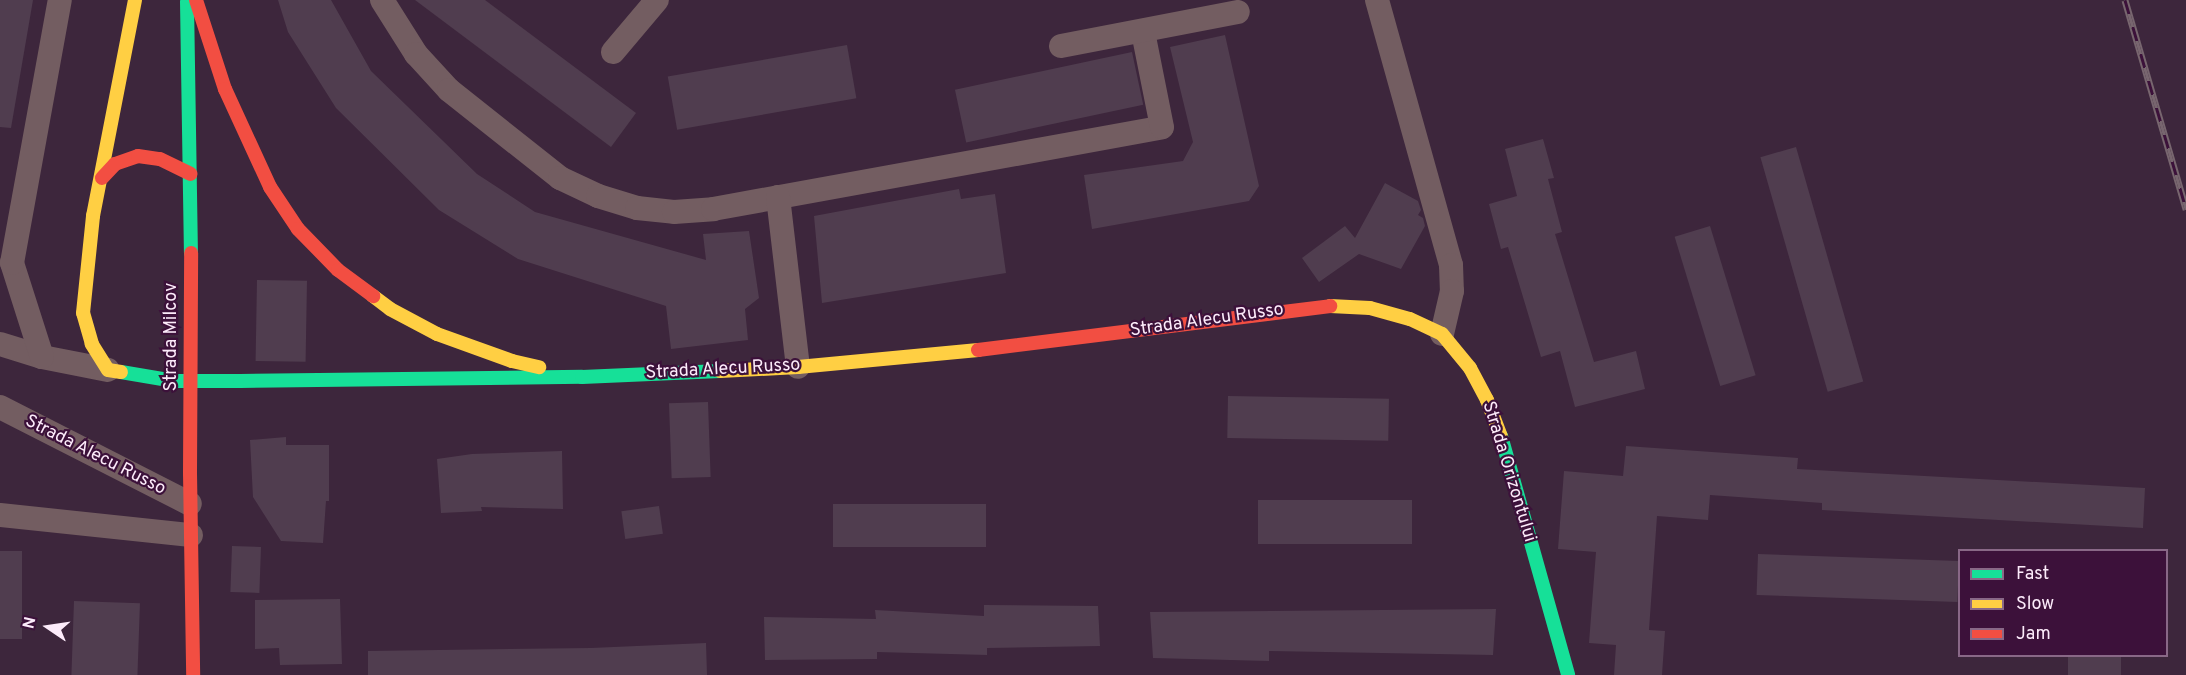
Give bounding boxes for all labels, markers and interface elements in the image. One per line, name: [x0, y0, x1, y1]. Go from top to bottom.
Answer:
street label: Strada Milcov: [161, 283, 183, 391]
street label: Strada Alecu Russo: [1128, 299, 1286, 343]
street label: Strada Alecu Russo: [645, 355, 801, 385]
street label: Strada Orizontului: [1476, 399, 1540, 545]
street label: Strada Alecu Russo: [21, 411, 169, 501]
legend: [1958, 549, 2168, 657]
text: Fast: [2016, 563, 2049, 586]
text: Slow: [2016, 593, 2054, 616]
north arrow: [18, 597, 78, 657]
text: N: [19, 615, 41, 631]
text: Jam: [2016, 623, 2051, 646]

